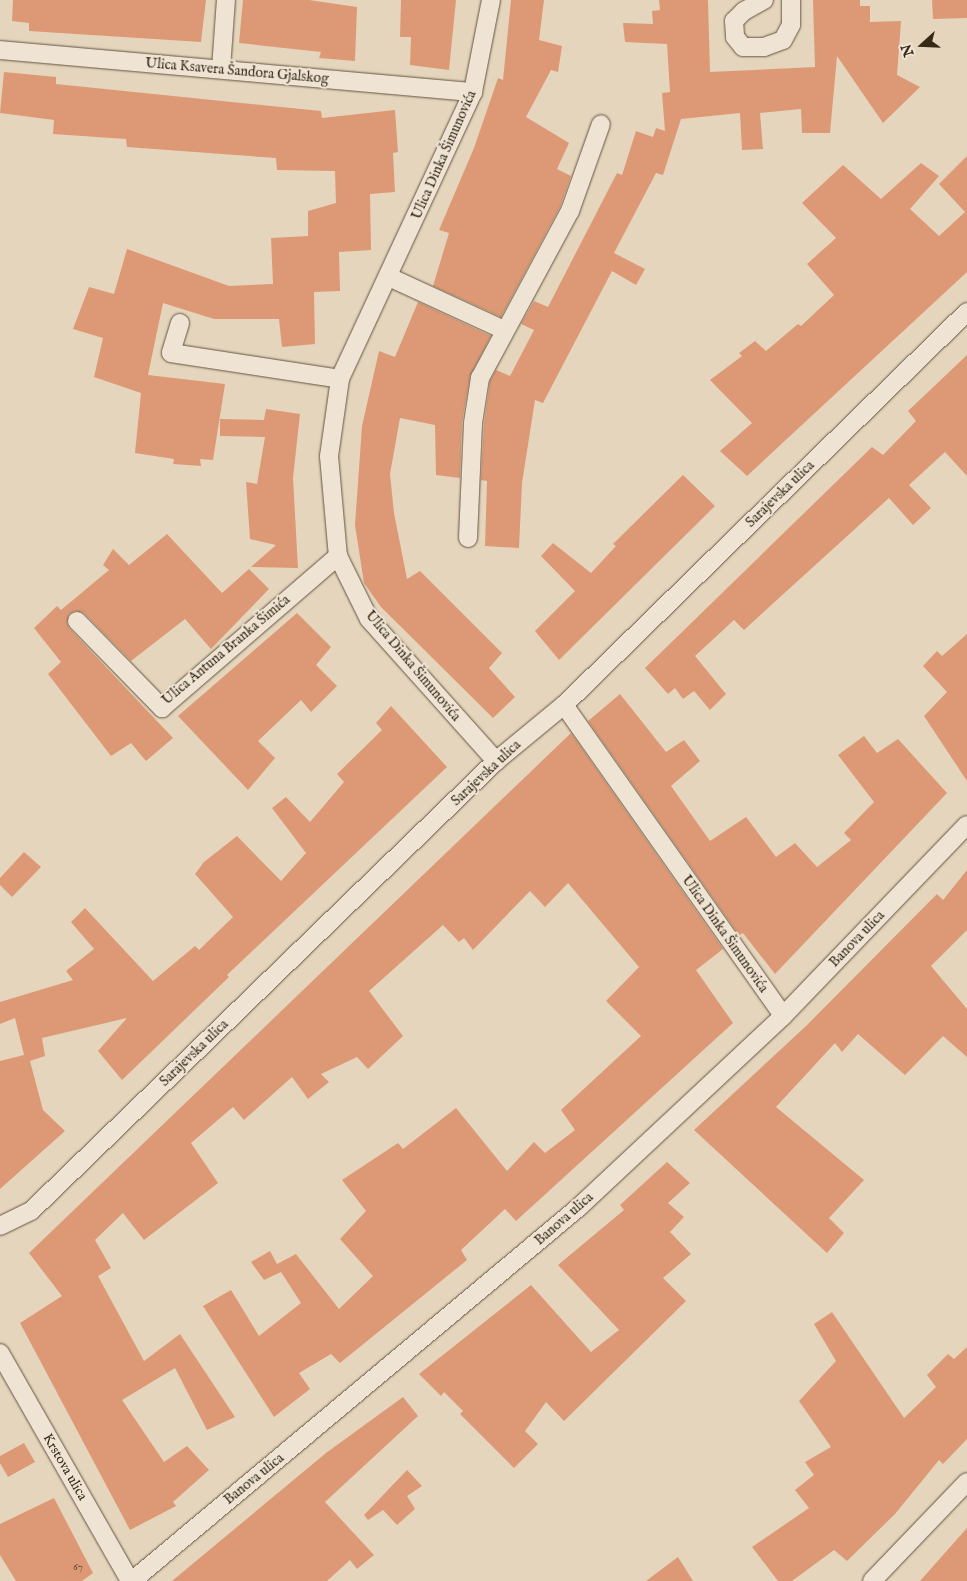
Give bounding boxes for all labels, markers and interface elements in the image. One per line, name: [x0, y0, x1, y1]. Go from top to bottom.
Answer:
north arrow: [897, 20, 947, 70]
text: N: [897, 41, 918, 59]
street label: Ulica Ksavera Šandora Gjalskog: [145, 55, 329, 87]
street label: Ulica Dinka Šimunovića: [408, 88, 480, 222]
street label: Sarajevska ulica: [742, 457, 818, 531]
street label: Ulica Antuna Branka Šimića: [159, 591, 293, 709]
street label: Ulica Dinka Šimunovića: [362, 607, 464, 725]
street label: Sarajevska ulica: [448, 737, 524, 809]
street label: Ulica Dinka Šimunovića: [678, 872, 772, 996]
street label: Banova ulica: [826, 907, 888, 971]
street label: Sarajevska ulica: [156, 1016, 232, 1090]
street label: Banova ulica: [531, 1189, 597, 1249]
street label: Krstova ulica: [39, 1431, 91, 1503]
street label: Banova ulica: [221, 1450, 287, 1508]
house number: 67: [73, 1560, 83, 1574]

